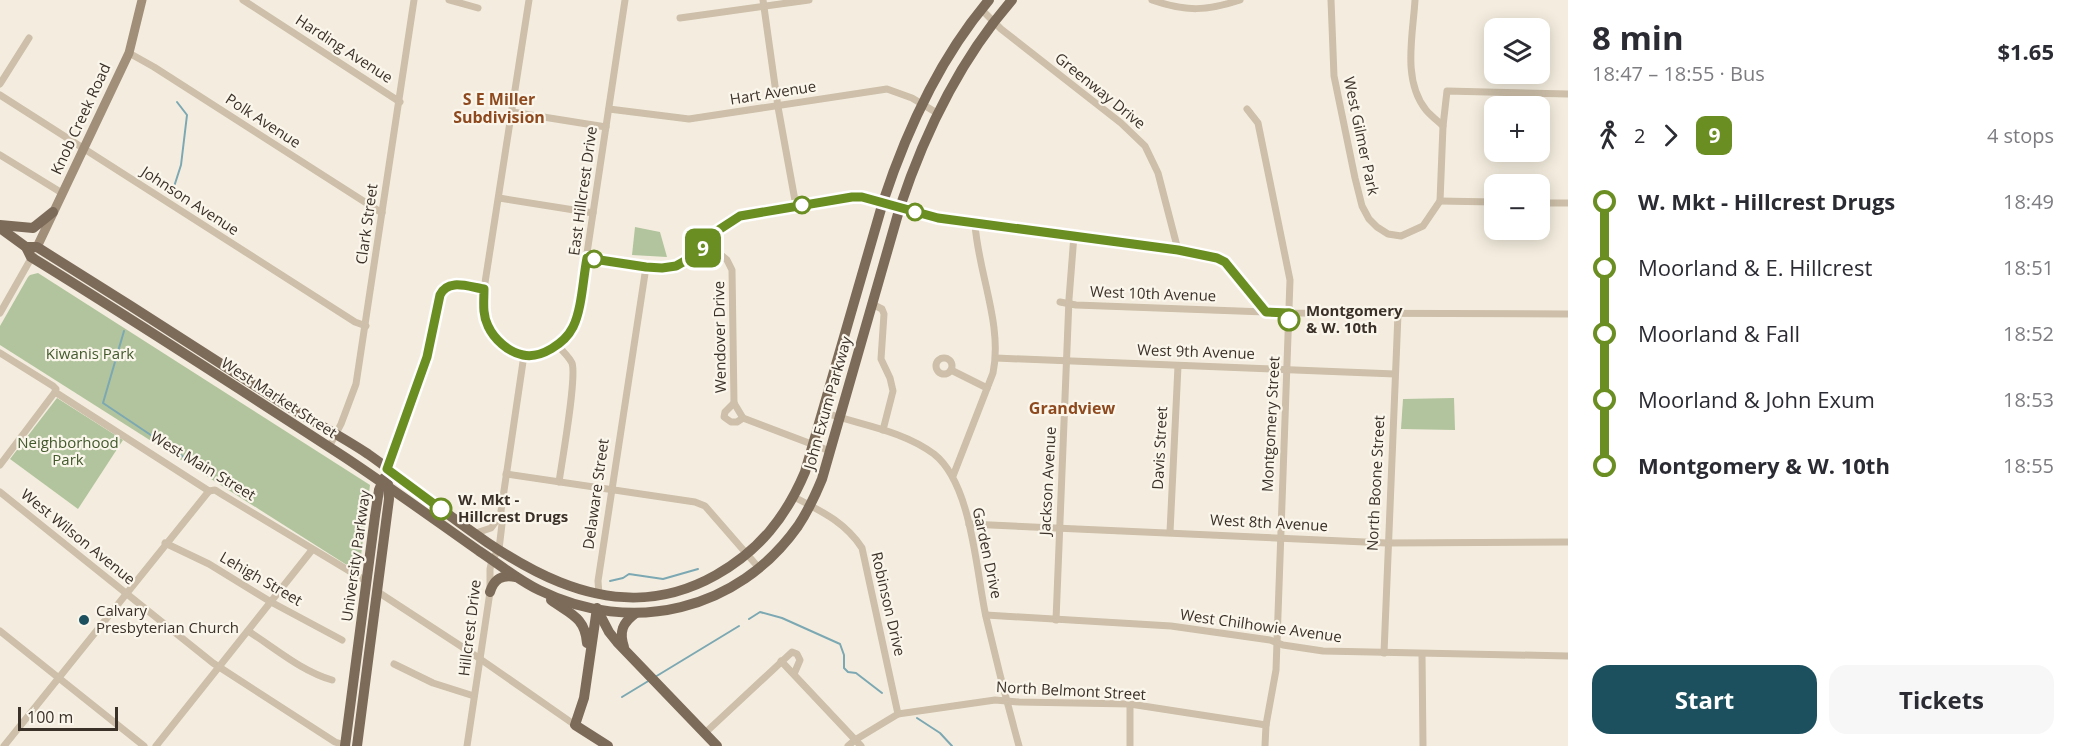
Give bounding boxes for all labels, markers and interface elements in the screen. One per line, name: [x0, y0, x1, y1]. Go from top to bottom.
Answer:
street label: Harding Avenue: [292, 9, 397, 87]
text: 8 min: [1592, 15, 1684, 60]
map controls: [1484, 18, 1550, 240]
button: layers: [1484, 18, 1550, 84]
text: $1.65: [1997, 36, 2054, 66]
street label: Greenway Drive: [1051, 47, 1150, 133]
street label: Knob Creek Road: [46, 60, 115, 177]
text: 18:47 – 18:55 · Bus: [1592, 60, 1765, 87]
street label: Hart Avenue: [728, 75, 817, 109]
street label: West Gilmer Park: [1340, 75, 1384, 197]
street label: Polk Avenue: [222, 88, 305, 152]
district label: S E Miller Subdivision: [453, 88, 545, 128]
button: +: [1484, 96, 1550, 162]
icon: walk: [1592, 119, 1625, 152]
icon: forward: [1654, 119, 1687, 152]
text: 9: [1708, 121, 1720, 149]
text: 2: [1634, 122, 1645, 149]
text: 4 stops: [1987, 122, 2054, 149]
street label: East Hillcrest Drive: [563, 125, 601, 257]
street label: Johnson Avenue: [136, 160, 243, 239]
button: −: [1484, 174, 1550, 240]
street label: Clark Street: [350, 182, 382, 266]
text: W. Mkt - Hillcrest Drugs: [1638, 186, 1895, 216]
text: 18:49: [2003, 188, 2054, 215]
unlabelled marker: [793, 196, 811, 214]
unlabelled marker: [906, 203, 924, 221]
line badge: 9: [684, 228, 722, 268]
text: 9: [697, 234, 709, 262]
unlabelled marker: [585, 250, 603, 268]
text: Moorland & E. Hillcrest: [1638, 252, 1872, 282]
text: 18:51: [2003, 254, 2054, 281]
street label: Wendover Drive: [708, 281, 730, 393]
street label: West 10th Avenue: [1089, 281, 1217, 305]
place label: Montgomery & W. 10th: [1306, 300, 1403, 337]
marker: Montgomery & W. 10th: [1278, 309, 1300, 331]
text: Moorland & Fall: [1638, 318, 1800, 348]
text: 18:52: [2003, 320, 2054, 347]
street label: John Exum Parkway: [798, 333, 856, 473]
street label: West 9th Avenue: [1137, 339, 1255, 363]
park label: Kiwanis Park: [46, 343, 134, 363]
street label: West Market Street: [218, 352, 341, 442]
street label: Montgomery Street: [1256, 356, 1284, 492]
text: Moorland & John Exum: [1638, 384, 1875, 414]
text: 18:53: [2003, 386, 2054, 413]
district label: Grandview: [1029, 397, 1115, 419]
street label: Davis Street: [1147, 406, 1171, 490]
street label: North Boone Street: [1361, 414, 1389, 551]
street label: West Main Street: [147, 426, 260, 504]
street label: Jackson Avenue: [1034, 426, 1060, 538]
park label: Neighborhood Park: [17, 432, 119, 469]
street label: Delaware Street: [577, 437, 613, 551]
text: Montgomery & W. 10th: [1638, 450, 1890, 480]
text: 18:55: [2003, 452, 2054, 479]
street label: West Wilson Avenue: [17, 484, 140, 589]
street label: University Parkway: [336, 488, 374, 623]
place label: W. Mkt - Hillcrest Drugs: [458, 489, 568, 526]
marker: W. Mkt - Hillcrest Drugs: [430, 498, 452, 520]
street label: Garden Drive: [969, 505, 1007, 600]
street label: West 8th Avenue: [1210, 509, 1328, 535]
street label: Lehigh Street: [217, 546, 306, 610]
street label: Robinson Drive: [867, 550, 911, 658]
street label: Hillcrest Drive: [453, 578, 485, 677]
place label: Calvary Presbyterian Church: [96, 600, 239, 637]
street label: West Chilhowie Avenue: [1179, 604, 1343, 646]
marker: Calvary Presbyterian Church: [77, 613, 91, 627]
button: Start: [1592, 665, 1817, 734]
button: Tickets: [1829, 665, 2054, 734]
street label: North Belmont Street: [996, 676, 1146, 704]
scale bar: [18, 704, 118, 732]
text: 100 m: [27, 706, 73, 728]

